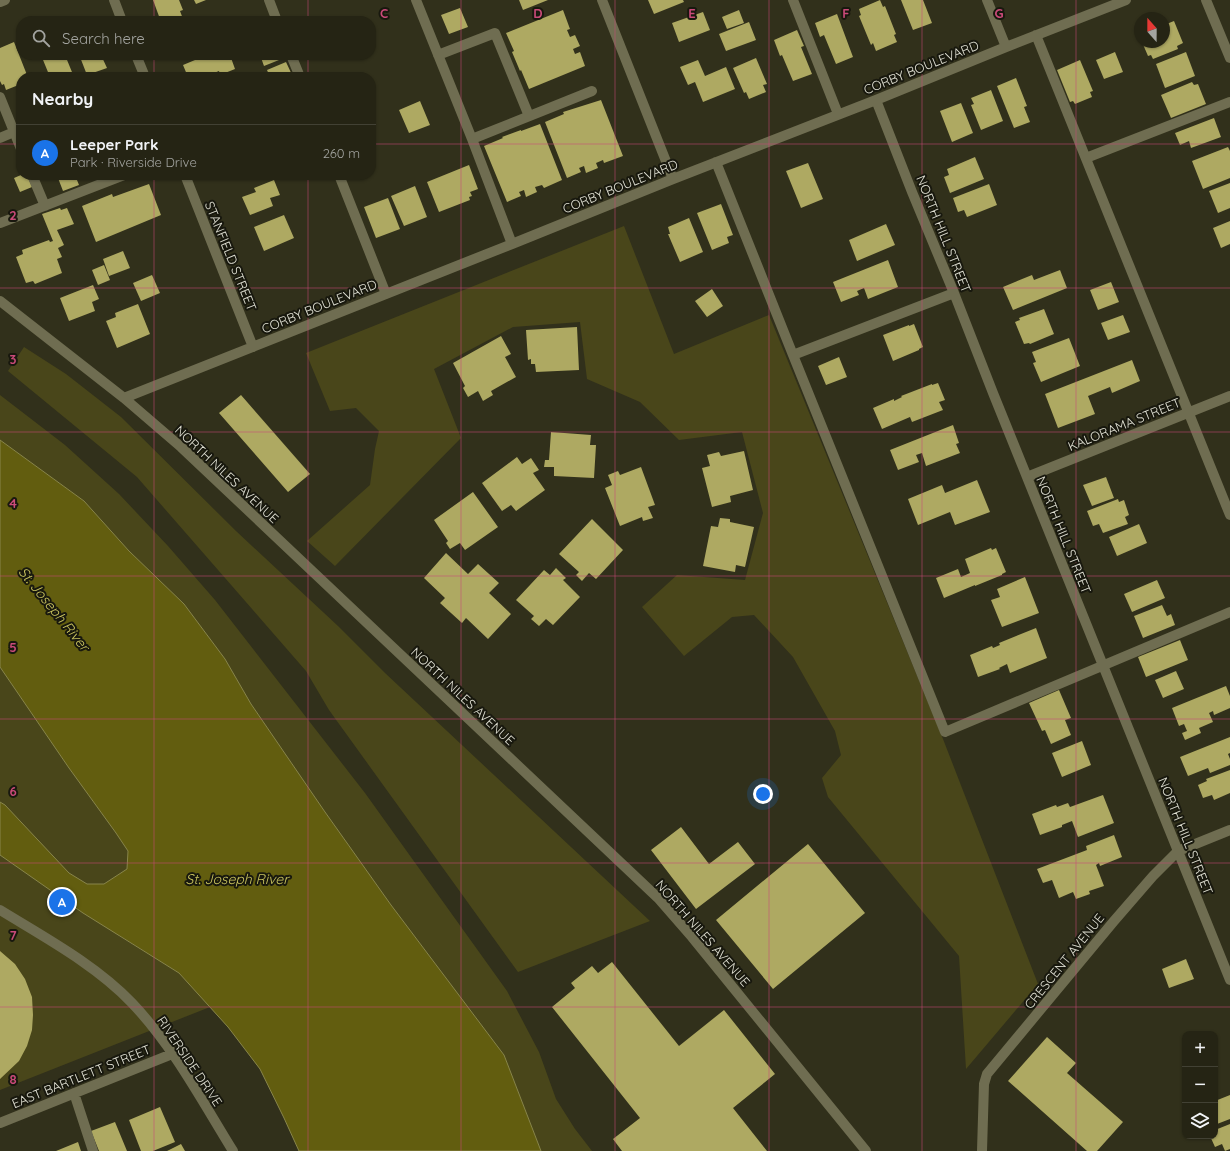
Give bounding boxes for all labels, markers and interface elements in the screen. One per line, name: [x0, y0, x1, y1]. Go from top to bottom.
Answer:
text: C: [380, 5, 388, 21]
text: D: [533, 5, 543, 21]
text: E: [688, 5, 696, 21]
text: F: [842, 5, 850, 21]
text: G: [994, 5, 1004, 21]
north arrow: [1134, 12, 1170, 48]
search box: [16, 16, 376, 60]
icon: search: [30, 27, 52, 49]
text: Search here: [62, 29, 145, 48]
street label: CORBY BOULEVARD: [861, 37, 981, 97]
text: Nearby: [32, 88, 93, 109]
text: Leeper Park: [70, 135, 159, 154]
text: A: [41, 145, 49, 161]
text: 260 m: [323, 145, 360, 161]
text: Park · Riverside Drive: [70, 154, 197, 170]
street label: CORBY BOULEVARD: [560, 156, 680, 216]
street label: NORTH HILL STREET: [913, 173, 975, 295]
street label: STANFIELD STREET: [202, 199, 260, 313]
text: 2: [9, 207, 17, 223]
street label: CORBY BOULEVARD: [259, 276, 379, 336]
text: 3: [10, 351, 17, 367]
street label: KALORAMA STREET: [1065, 394, 1183, 454]
street label: NORTH NILES AVENUE: [172, 422, 282, 526]
street label: NORTH HILL STREET: [1033, 474, 1095, 596]
text: 4: [9, 495, 17, 511]
water label: St. Joseph River: [15, 563, 94, 656]
text: 5: [9, 639, 17, 655]
street label: NORTH NILES AVENUE: [408, 644, 518, 748]
street label: NORTH HILL STREET: [1155, 775, 1217, 897]
text: 6: [9, 783, 17, 799]
your location: [753, 784, 773, 804]
water label: St. Joseph River: [185, 870, 290, 888]
street label: NORTH NILES AVENUE: [652, 876, 754, 990]
pin: A: [49, 887, 75, 917]
street label: CRESCENT AVENUE: [1021, 910, 1107, 1012]
text: 7: [9, 927, 17, 943]
street label: RIVERSIDE DRIVE: [154, 1013, 226, 1109]
map controls: [1182, 1031, 1218, 1139]
button: +: [1182, 1031, 1218, 1067]
street label: EAST BARTLETT STREET: [9, 1041, 153, 1111]
button: −: [1182, 1067, 1218, 1103]
text: 8: [9, 1071, 17, 1087]
button: layers: [1182, 1103, 1218, 1139]

